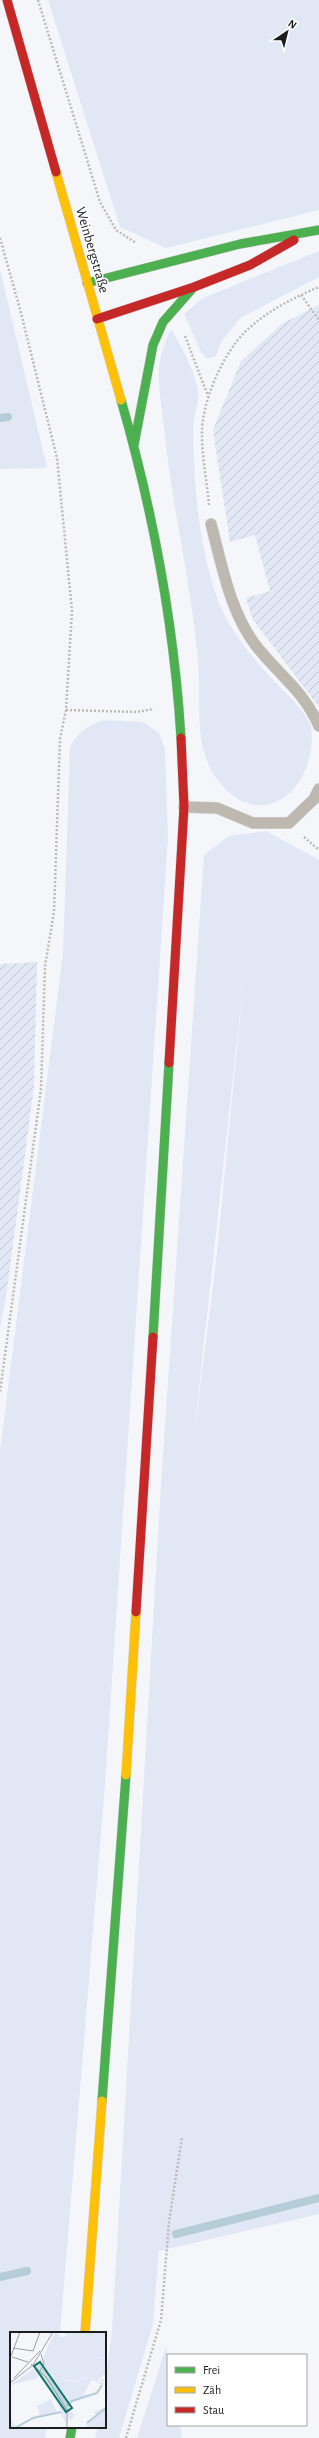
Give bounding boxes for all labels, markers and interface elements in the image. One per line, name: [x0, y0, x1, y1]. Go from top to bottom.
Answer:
north arrow: [267, 12, 307, 52]
text: N: [286, 18, 299, 31]
street label: Weinbergstraße: [73, 205, 111, 295]
inset map: [10, 2332, 106, 2428]
legend: [167, 2354, 307, 2426]
text: Frei: [203, 2364, 220, 2376]
text: Zäh: [203, 2384, 221, 2396]
text: Stau: [203, 2404, 224, 2416]

